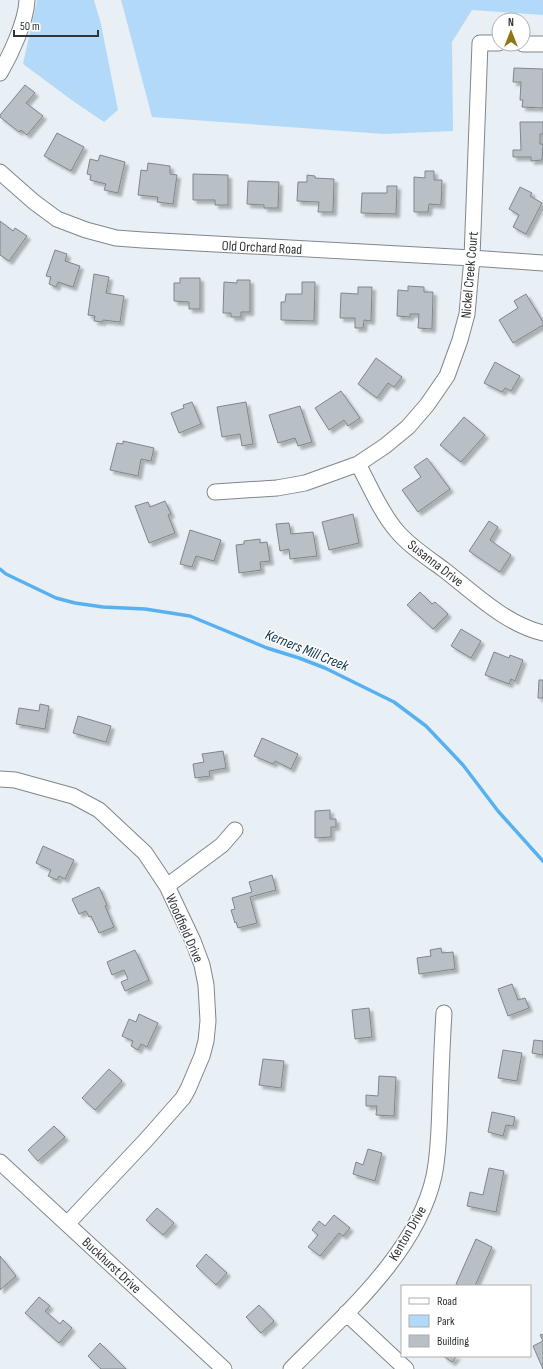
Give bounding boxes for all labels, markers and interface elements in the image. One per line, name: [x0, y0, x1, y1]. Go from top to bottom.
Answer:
scale bar: [14, 12, 98, 38]
north arrow: [491, 12, 531, 52]
text: N: [508, 16, 514, 29]
text: 50 m: [20, 19, 40, 34]
street label: Nickel Creek Court: [457, 231, 482, 319]
street label: Old Orchard Road: [221, 237, 303, 258]
street label: Susanna Drive: [404, 536, 467, 590]
water label: Kerners Mill Creek: [262, 625, 352, 676]
street label: Woodfield Drive: [162, 891, 207, 965]
street label: Kenton Drive: [385, 1203, 430, 1264]
street label: Buckhurst Drive: [79, 1234, 145, 1297]
legend: [401, 1285, 531, 1357]
text: Road: [437, 1294, 457, 1309]
text: Park: [437, 1314, 455, 1329]
text: Building: [437, 1334, 469, 1349]

